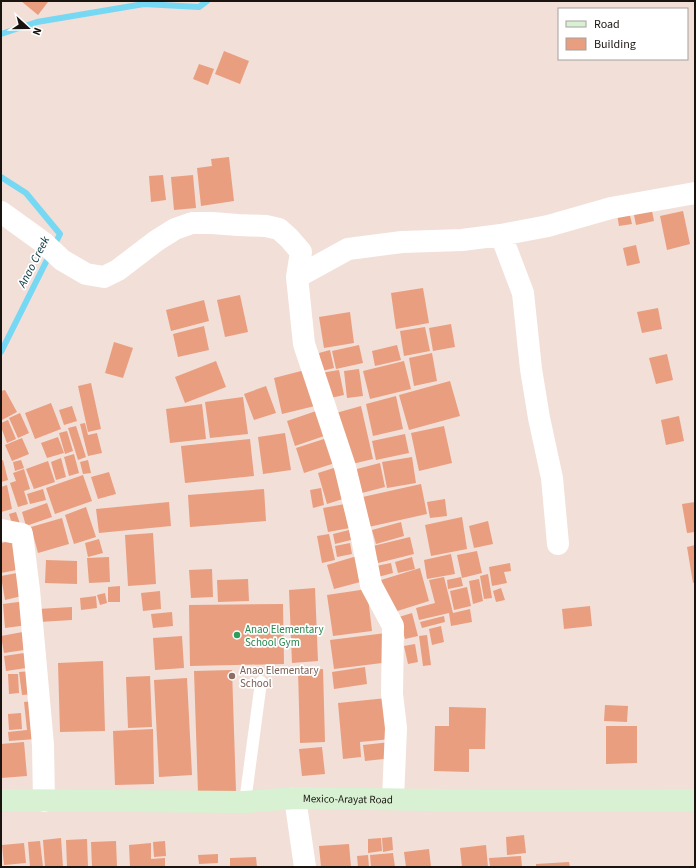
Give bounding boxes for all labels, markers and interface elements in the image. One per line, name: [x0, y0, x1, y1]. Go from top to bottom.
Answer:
north arrow: [8, 8, 48, 48]
legend: [558, 8, 688, 60]
text: Road: [594, 16, 620, 33]
text: N: [29, 25, 45, 38]
text: Building: [594, 36, 636, 53]
water label: Anao Creek: [13, 233, 54, 291]
place label: Anao Elementary School Gym: [245, 622, 324, 650]
marker: Anao Elementary School Gym: [232, 630, 242, 640]
place label: Anao Elementary School: [240, 663, 319, 691]
marker: Anao Elementary School: [227, 671, 237, 681]
street label: Mexico-Arayat Road: [303, 791, 393, 807]

